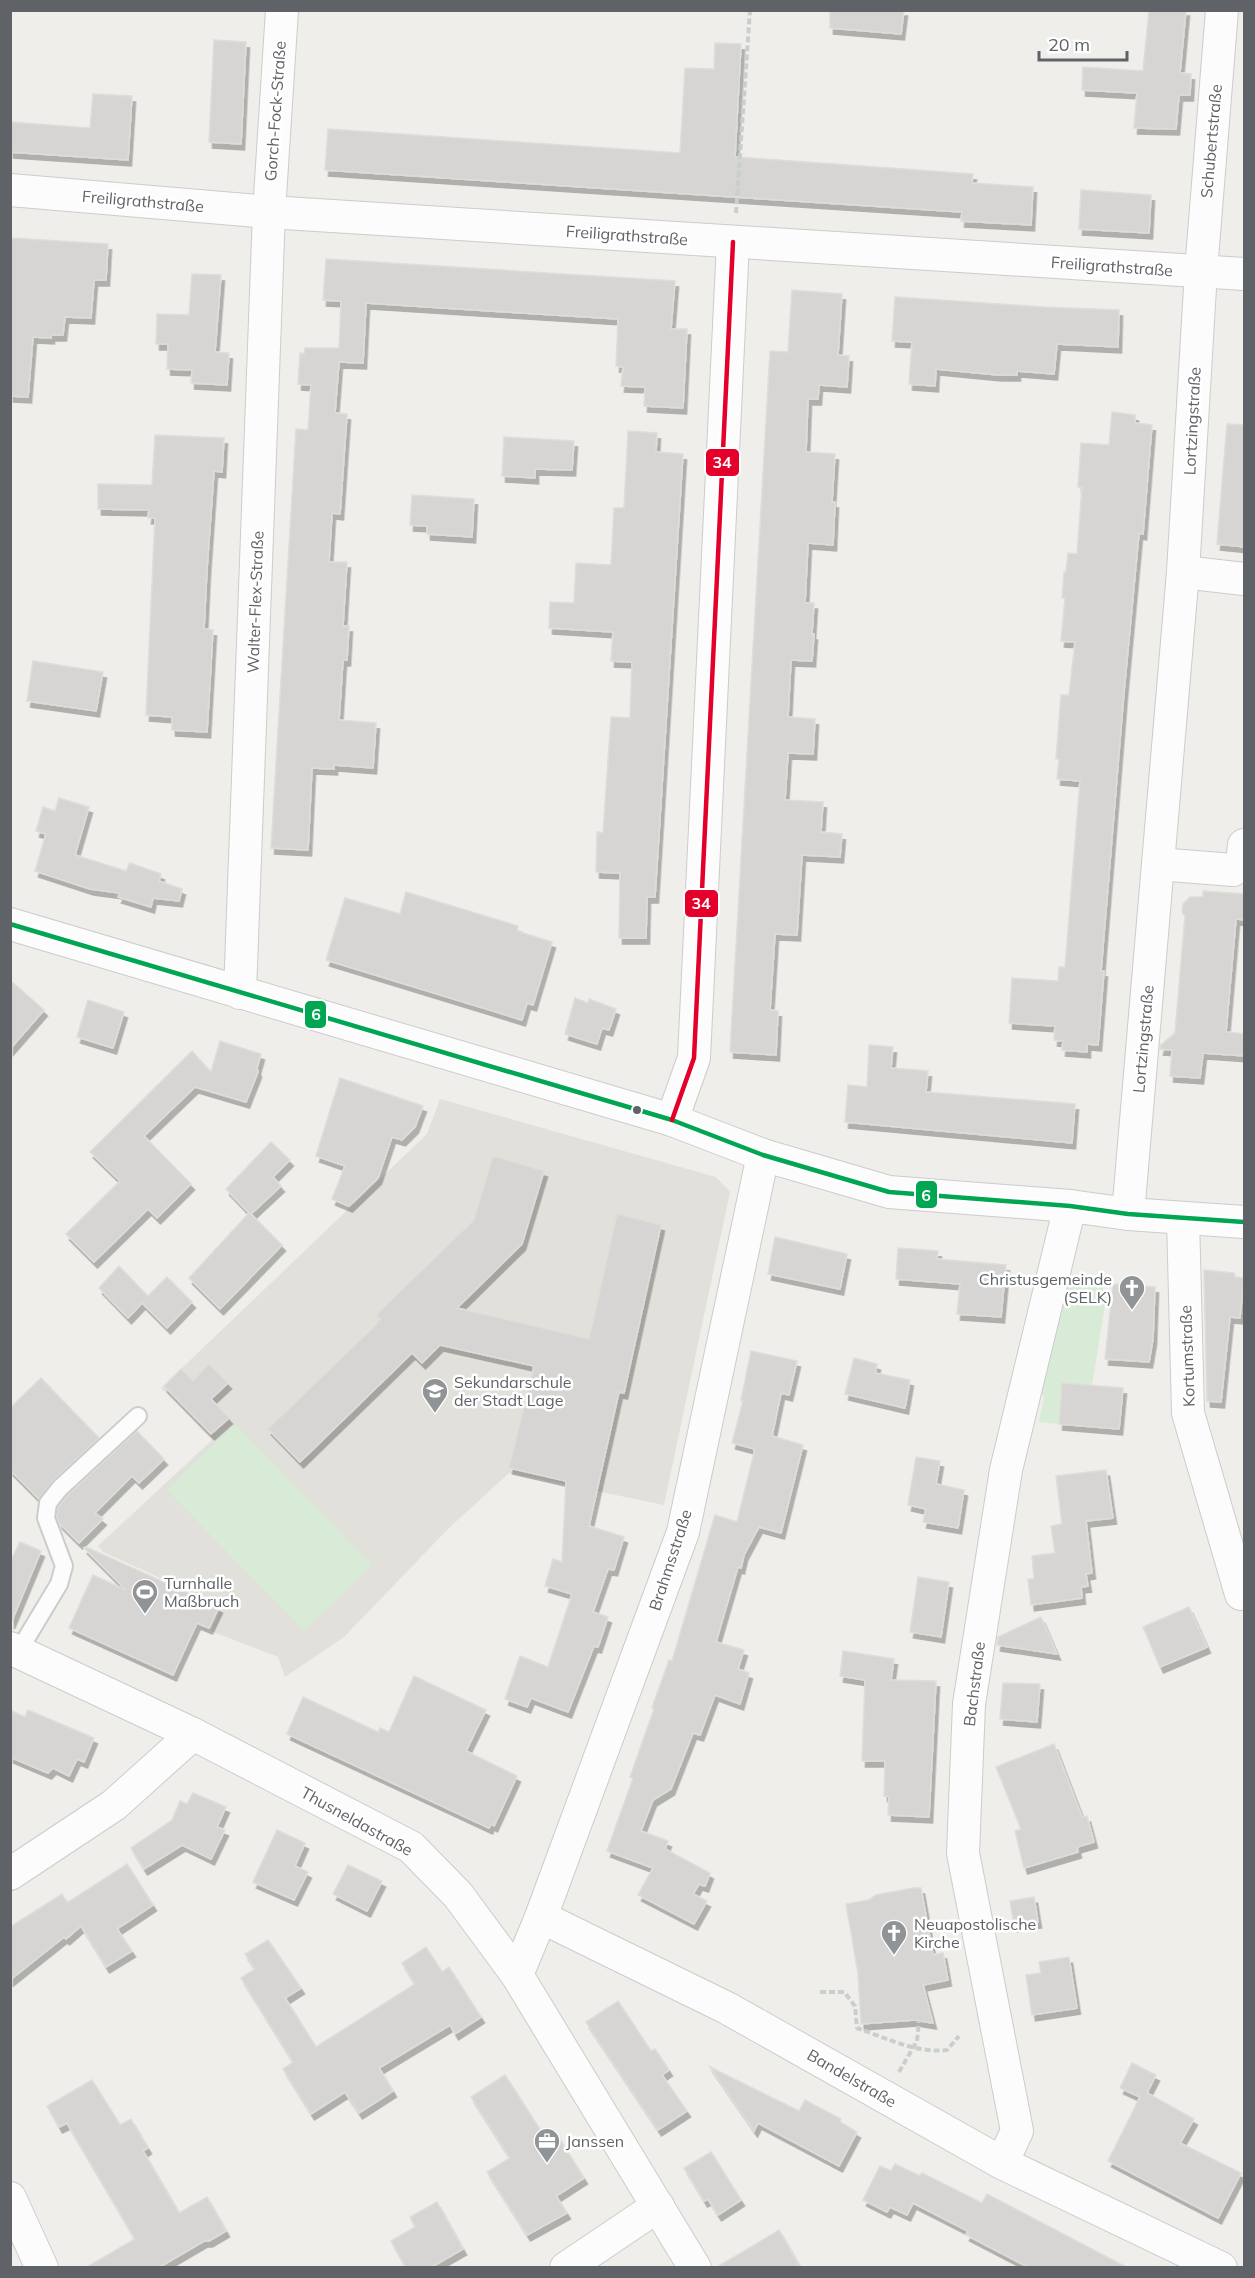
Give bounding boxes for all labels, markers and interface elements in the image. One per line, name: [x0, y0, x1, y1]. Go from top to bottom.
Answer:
scale bar: [1039, 24, 1128, 62]
text: 20 m: [1048, 33, 1090, 56]
street label: Gorch-Fock-Straße: [260, 40, 290, 182]
street label: Schubertstraße: [1196, 83, 1226, 199]
street label: Freiligrathstraße: [81, 186, 205, 216]
street label: Freiligrathstraße: [565, 221, 689, 249]
street label: Freiligrathstraße: [1050, 252, 1174, 280]
street label: Lortzingstraße: [1179, 366, 1205, 476]
line badge: 34: [705, 448, 740, 477]
text: 34: [712, 452, 732, 472]
street label: Walter-Flex-Straße: [243, 530, 267, 674]
line badge: 34: [684, 889, 719, 918]
text: 34: [691, 893, 711, 913]
street label: Lortzingstraße: [1128, 984, 1158, 1094]
line badge: 6: [304, 1000, 327, 1029]
text: 6: [311, 1004, 321, 1024]
unlabelled marker: [631, 1104, 643, 1116]
line badge: 6: [915, 1180, 938, 1209]
text: 6: [921, 1185, 931, 1205]
place label: Christusgemeinde (SELK): [979, 1269, 1112, 1307]
church icon: Christusgemeinde (SELK): [1117, 1273, 1147, 1311]
street label: Kortumstraße: [1175, 1305, 1199, 1407]
place label: Sekundarschule der Stadt Lage: [454, 1372, 571, 1410]
school or university icon: Sekundarschule der Stadt Lage: [420, 1376, 450, 1414]
street label: Brahmsstraße: [644, 1507, 696, 1613]
place label: Turnhalle Maßbruch: [164, 1573, 239, 1611]
sports icon: Turnhalle Maßbruch: [130, 1577, 160, 1615]
street label: Bachstraße: [959, 1640, 989, 1728]
street label: Thusneldastraße: [298, 1782, 416, 1860]
place label: Neuapostolische Kirche: [914, 1914, 1036, 1952]
church icon: Neuapostolische Kirche: [879, 1918, 909, 1956]
street label: Bandelstraße: [804, 2044, 900, 2112]
office icon: Janssen: [532, 2126, 562, 2164]
place label: Janssen: [566, 2131, 624, 2151]

